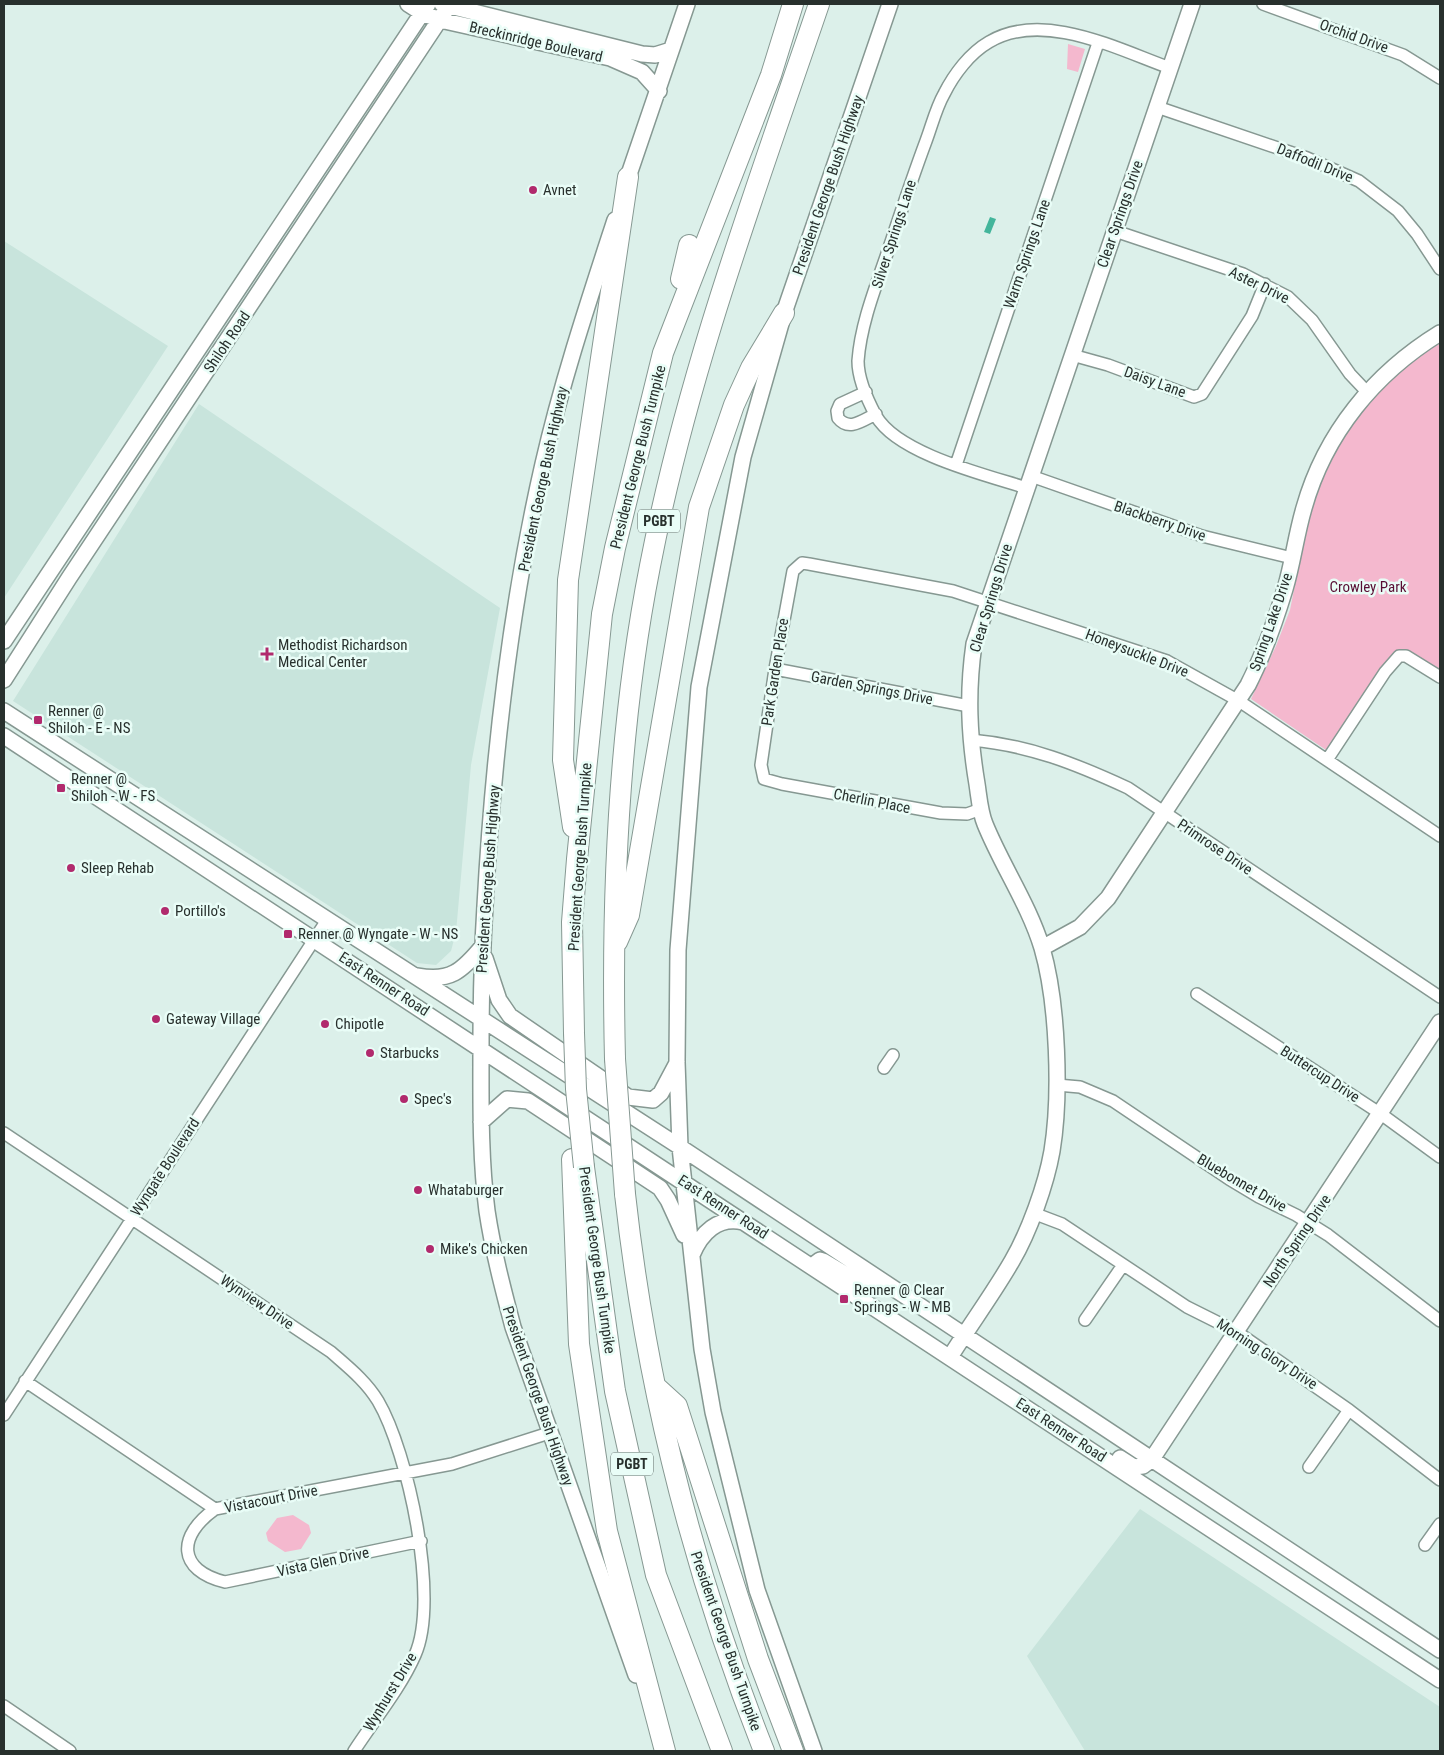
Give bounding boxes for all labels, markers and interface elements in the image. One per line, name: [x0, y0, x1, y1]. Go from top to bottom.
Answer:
street label: Orchid Drive: [1317, 15, 1391, 57]
street label: Breckinridge Boulevard: [468, 18, 604, 66]
street label: President George Bush Highway: [789, 93, 867, 277]
street label: Daffodil Drive: [1274, 140, 1356, 186]
street label: Clear Springs Drive: [1093, 158, 1147, 270]
street label: Silver Springs Lane: [868, 178, 920, 290]
place label: Avnet: [543, 181, 576, 199]
marker: Avnet: [527, 184, 539, 196]
street label: Warm Springs Lane: [1000, 197, 1054, 311]
street label: Aster Drive: [1226, 263, 1292, 307]
street label: Shiloh Road: [200, 308, 254, 376]
street label: President George Bush Turnpike: [606, 363, 670, 551]
street label: Daisy Lane: [1122, 363, 1188, 401]
street label: President George Bush Highway: [515, 385, 571, 573]
street label: Blackberry Drive: [1112, 497, 1208, 545]
road number: PGBT: [638, 510, 680, 532]
street label: Clear Springs Drive: [966, 542, 1016, 654]
street label: Spring Lake Drive: [1246, 571, 1296, 673]
park label: Crowley Park: [1329, 578, 1407, 596]
street label: Park Garden Place: [758, 617, 792, 727]
street label: Honeysuckle Drive: [1083, 625, 1191, 681]
place label: Methodist Richardson Medical Center: [278, 636, 407, 671]
marker: Methodist Richardson Medical Center: [260, 647, 274, 661]
street label: Garden Springs Drive: [810, 667, 934, 709]
place label: Renner @ Shiloh - E - NS: [48, 702, 131, 737]
marker: Renner @ Shiloh - E - NS: [32, 714, 44, 726]
street label: President George Bush Turnpike: [564, 762, 596, 952]
place label: Renner @ Shiloh - W - FS: [71, 770, 156, 805]
marker: Renner @ Shiloh - W - FS: [55, 782, 67, 794]
street label: President George Bush Highway: [472, 784, 504, 974]
street label: Cherlin Place: [832, 785, 912, 817]
street label: Primrose Drive: [1174, 815, 1256, 879]
place label: Sleep Rehab: [81, 859, 154, 877]
marker: Sleep Rehab: [65, 862, 77, 874]
place label: Portillo's: [175, 902, 226, 920]
marker: Portillo's: [159, 905, 171, 917]
place label: Renner @ Wyngate - W - NS: [298, 925, 458, 943]
marker: Renner @ Wyngate - W - NS: [282, 928, 294, 940]
street label: East Renner Road: [335, 948, 433, 1020]
place label: Gateway Village: [166, 1010, 260, 1028]
marker: Gateway Village: [150, 1013, 162, 1025]
place label: Chipotle: [335, 1015, 384, 1033]
marker: Chipotle: [319, 1018, 331, 1030]
street label: Buttercup Drive: [1277, 1042, 1363, 1106]
place label: Starbucks: [380, 1044, 439, 1062]
marker: Starbucks: [364, 1047, 376, 1059]
place label: Spec's: [414, 1090, 452, 1108]
marker: Spec's: [398, 1093, 410, 1105]
street label: Wyngate Boulevard: [127, 1115, 203, 1219]
street label: Bluebonnet Drive: [1194, 1150, 1290, 1216]
street label: President George Bush Turnpike: [575, 1165, 619, 1355]
street label: East Renner Road: [674, 1171, 772, 1243]
place label: Whataburger: [428, 1181, 504, 1199]
marker: Whataburger: [412, 1184, 424, 1196]
street label: North Spring Drive: [1259, 1191, 1335, 1291]
place label: Mike's Chicken: [440, 1240, 528, 1258]
marker: Mike's Chicken: [424, 1243, 436, 1255]
street label: Wynview Drive: [217, 1271, 297, 1333]
place label: Renner @ Clear Springs - W - MB: [854, 1281, 951, 1316]
marker: Renner @ Clear Springs - W - MB: [838, 1293, 850, 1305]
street label: President George Bush Highway: [499, 1304, 577, 1488]
street label: Morning Glory Drive: [1213, 1315, 1321, 1393]
street label: East Renner Road: [1012, 1394, 1110, 1466]
road number: PGBT: [611, 1452, 653, 1476]
street label: Vistacourt Drive: [223, 1481, 319, 1517]
street label: Vista Glen Drive: [275, 1543, 371, 1581]
street label: President George Bush Turnpike: [687, 1549, 765, 1733]
street label: Wynhurst Drive: [359, 1649, 421, 1735]

